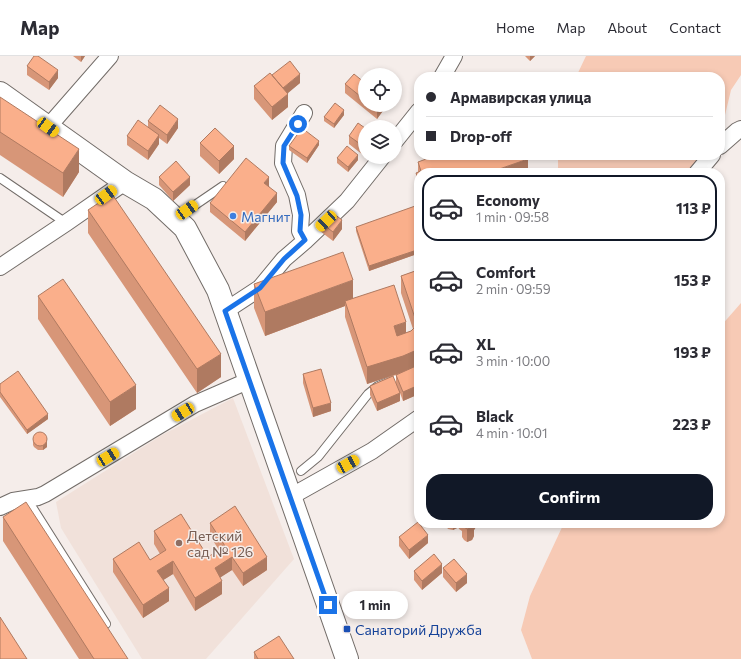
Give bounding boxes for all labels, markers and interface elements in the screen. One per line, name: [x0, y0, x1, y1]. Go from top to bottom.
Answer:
text: Map: [20, 16, 59, 39]
text: Home: [496, 19, 535, 36]
text: Map: [557, 19, 585, 36]
text: About: [607, 19, 647, 36]
text: Contact: [669, 19, 721, 36]
map controls: [358, 68, 402, 164]
button: locate: [358, 68, 402, 112]
text: Армавирская улица: [450, 88, 591, 106]
car: [35, 115, 61, 139]
route start: [289, 115, 307, 133]
button: layers: [358, 120, 402, 164]
text: Drop-off: [450, 127, 512, 145]
car: [93, 183, 119, 207]
icon: car: [428, 190, 464, 226]
text: Economy: [476, 191, 540, 209]
car: [174, 198, 200, 222]
text: 113 ₽: [676, 199, 711, 217]
place label: Магнит: [241, 208, 291, 225]
car: [313, 208, 339, 234]
text: 1 min · 09:58: [476, 209, 549, 225]
marker: Магнит: [228, 211, 238, 221]
icon: car: [428, 262, 464, 298]
text: Comfort: [476, 263, 536, 281]
text: 153 ₽: [674, 271, 711, 289]
text: 2 min · 09:59: [476, 281, 551, 297]
icon: car: [428, 334, 464, 370]
text: XL: [476, 335, 495, 353]
text: 193 ₽: [674, 343, 711, 361]
text: 3 min · 10:00: [476, 353, 550, 369]
car: [170, 401, 196, 423]
icon: car: [428, 406, 464, 442]
text: Black: [476, 407, 514, 425]
text: 223 ₽: [672, 415, 711, 433]
text: 4 min · 10:01: [476, 425, 548, 441]
car: [95, 446, 121, 468]
car: [335, 453, 361, 475]
button: Confirm: [426, 474, 713, 520]
place label: Детский сад № 126: [187, 527, 253, 560]
marker: Детский сад № 126: [174, 538, 184, 548]
callout: 1 min: [342, 591, 408, 619]
route end: [319, 596, 337, 614]
text: 1 min: [360, 597, 390, 613]
place label: Санаторий Дружба: [355, 621, 482, 638]
marker: Санаторий Дружба: [342, 624, 352, 634]

